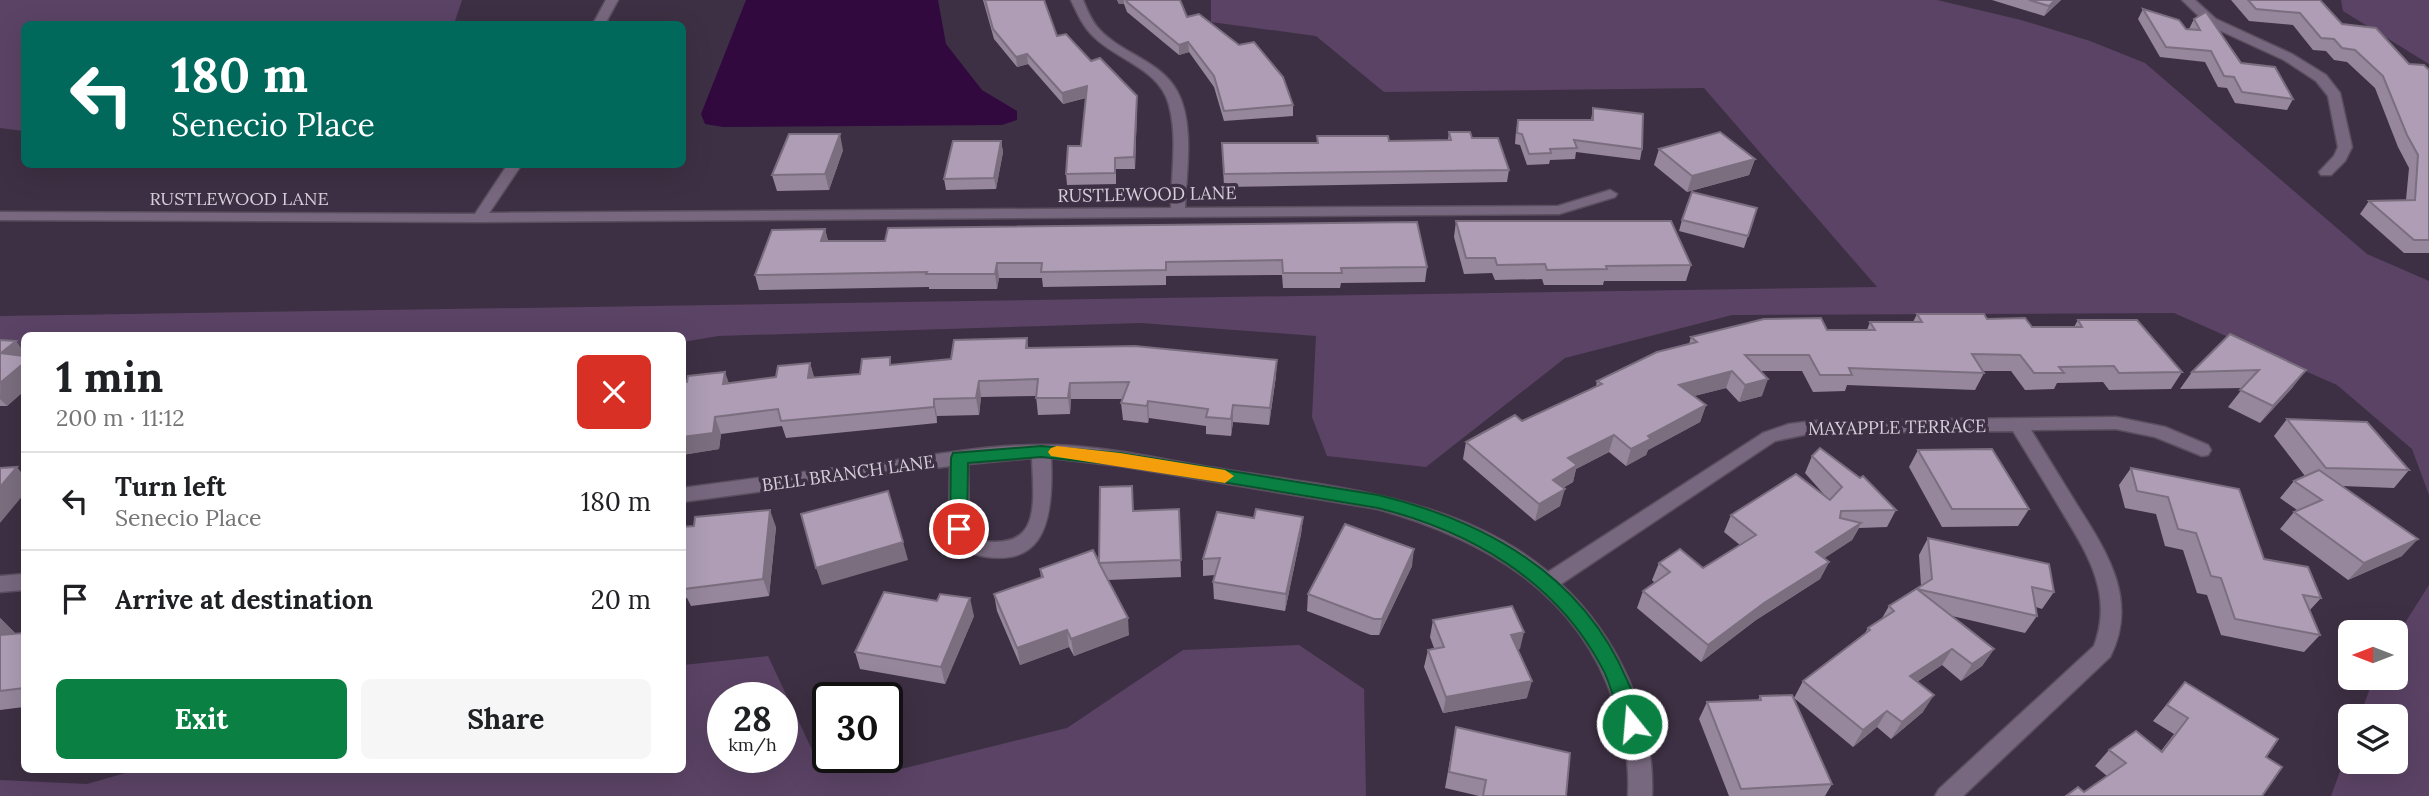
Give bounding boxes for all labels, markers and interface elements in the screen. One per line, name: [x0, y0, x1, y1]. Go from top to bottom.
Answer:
text: 180 m: [171, 43, 308, 105]
icon: left: [56, 49, 147, 140]
text: Senecio Place: [171, 104, 375, 145]
street label: RUSTLEWOOD LANE: [1057, 181, 1237, 207]
street label: RUSTLEWOOD LANE: [149, 187, 329, 210]
text: 1 min: [56, 350, 163, 404]
button: close: [577, 355, 651, 429]
text: 200 m · 11:12: [56, 403, 185, 432]
street label: MAYAPPLE TERRACE: [1808, 414, 1986, 440]
street label: BELL BRANCH LANE: [760, 449, 936, 497]
text: Turn left: [115, 470, 226, 503]
icon: left: [56, 482, 94, 520]
text: 180 m: [581, 485, 651, 518]
pin: [929, 499, 989, 559]
text: Senecio Place: [115, 503, 262, 532]
icon: arrive: [940, 510, 978, 548]
icon: arrive: [56, 580, 94, 618]
text: Arrive at destination: [115, 583, 373, 616]
text: 20 m: [591, 583, 651, 616]
north arrow: [2338, 620, 2408, 690]
map controls: [2338, 620, 2408, 774]
button: Exit: [56, 679, 347, 759]
button: Share: [361, 679, 651, 759]
speed limit sign: 30: [812, 682, 903, 773]
position arrow: [1595, 687, 1669, 761]
text: 28: [733, 696, 772, 741]
button: layers: [2338, 704, 2408, 774]
text: km/h: [728, 733, 777, 756]

